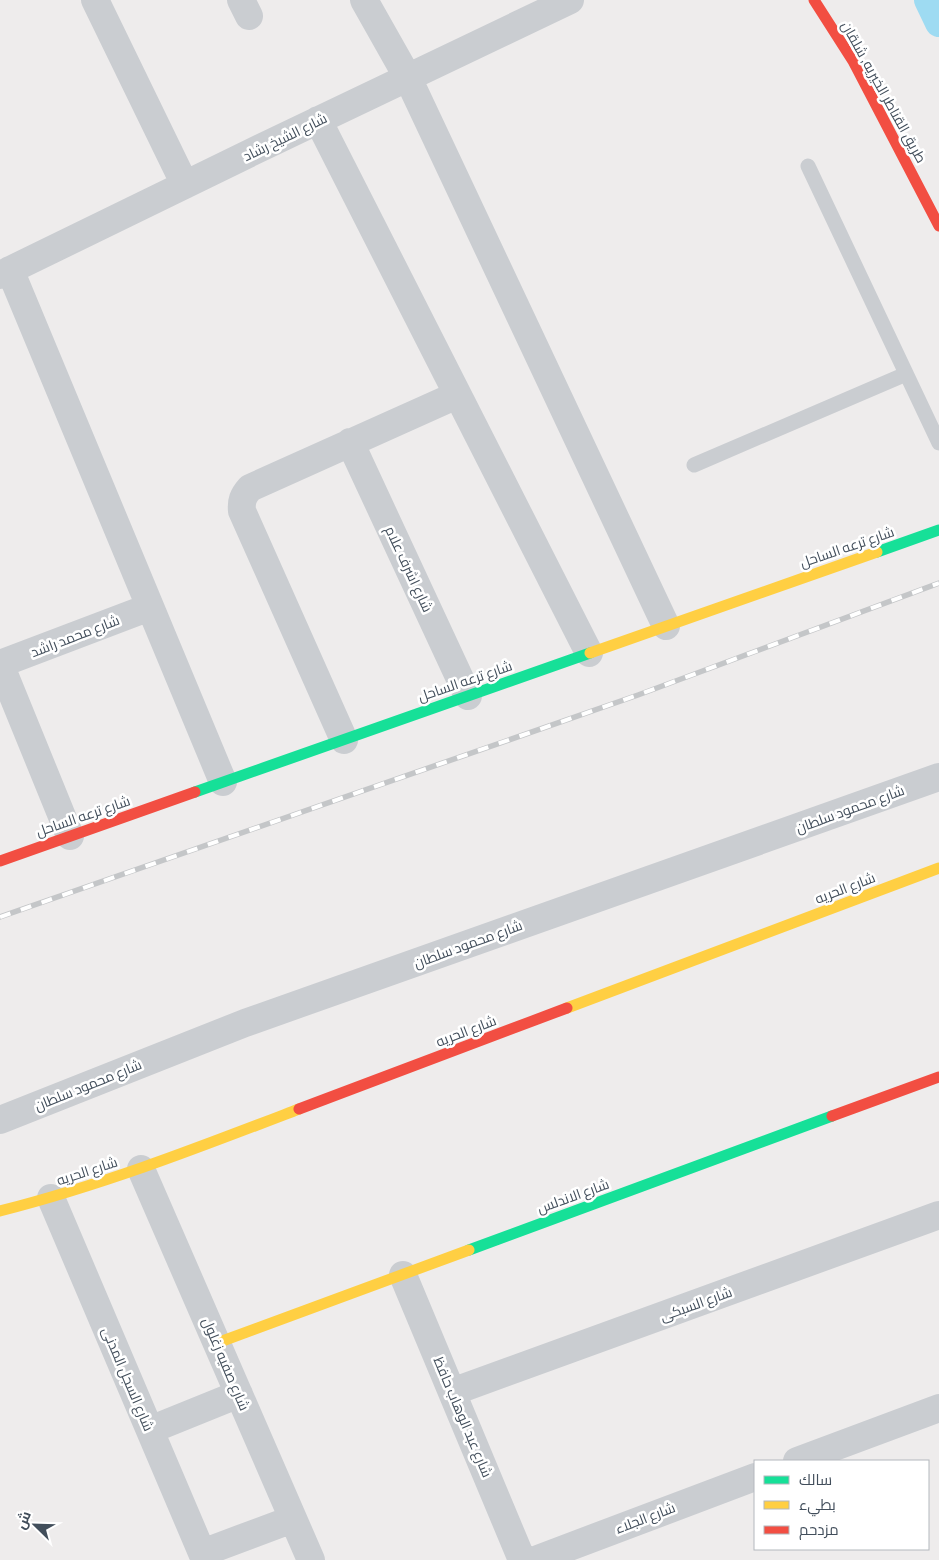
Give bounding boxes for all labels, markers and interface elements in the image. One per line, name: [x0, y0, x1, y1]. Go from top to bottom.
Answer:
street label: طريق القناطر الخيريه, شلقان: [838, 18, 931, 166]
street label: شارع الشيخ رشاد: [240, 108, 330, 165]
street label: شارع ترعه الساحل: [797, 522, 896, 572]
street label: شارع اشرف علام: [380, 523, 438, 615]
street label: شارع محمد راشد: [28, 610, 122, 661]
street label: شارع ترعه الساحل: [415, 656, 514, 706]
street label: شارع محمود سلطان: [793, 780, 907, 837]
street label: شارع ترعه الساحل: [33, 791, 132, 841]
street label: شارع الحريه: [812, 867, 878, 908]
street label: شارع محمود سلطان: [411, 915, 525, 972]
street label: شارع الحريه: [433, 1010, 499, 1051]
street label: شارع محمود سلطان: [31, 1054, 144, 1115]
street label: شارع الحريه: [54, 1152, 120, 1189]
street label: شارع الاندلس: [534, 1174, 611, 1217]
street label: شارع السبكى: [657, 1282, 734, 1325]
street label: شارع صفيه زغلول: [198, 1315, 255, 1413]
street label: شارع السجل المدنى: [98, 1324, 159, 1434]
street label: شارع عبد الوهاب حافظ: [430, 1354, 497, 1480]
legend: [754, 1460, 929, 1550]
text: سالك: [799, 1469, 832, 1490]
text: بطيء: [799, 1494, 836, 1517]
street label: شارع الجلاء: [612, 1497, 678, 1538]
north arrow: [10, 1500, 60, 1550]
text: ش: [10, 1508, 35, 1532]
text: مزدحم: [799, 1519, 839, 1540]

